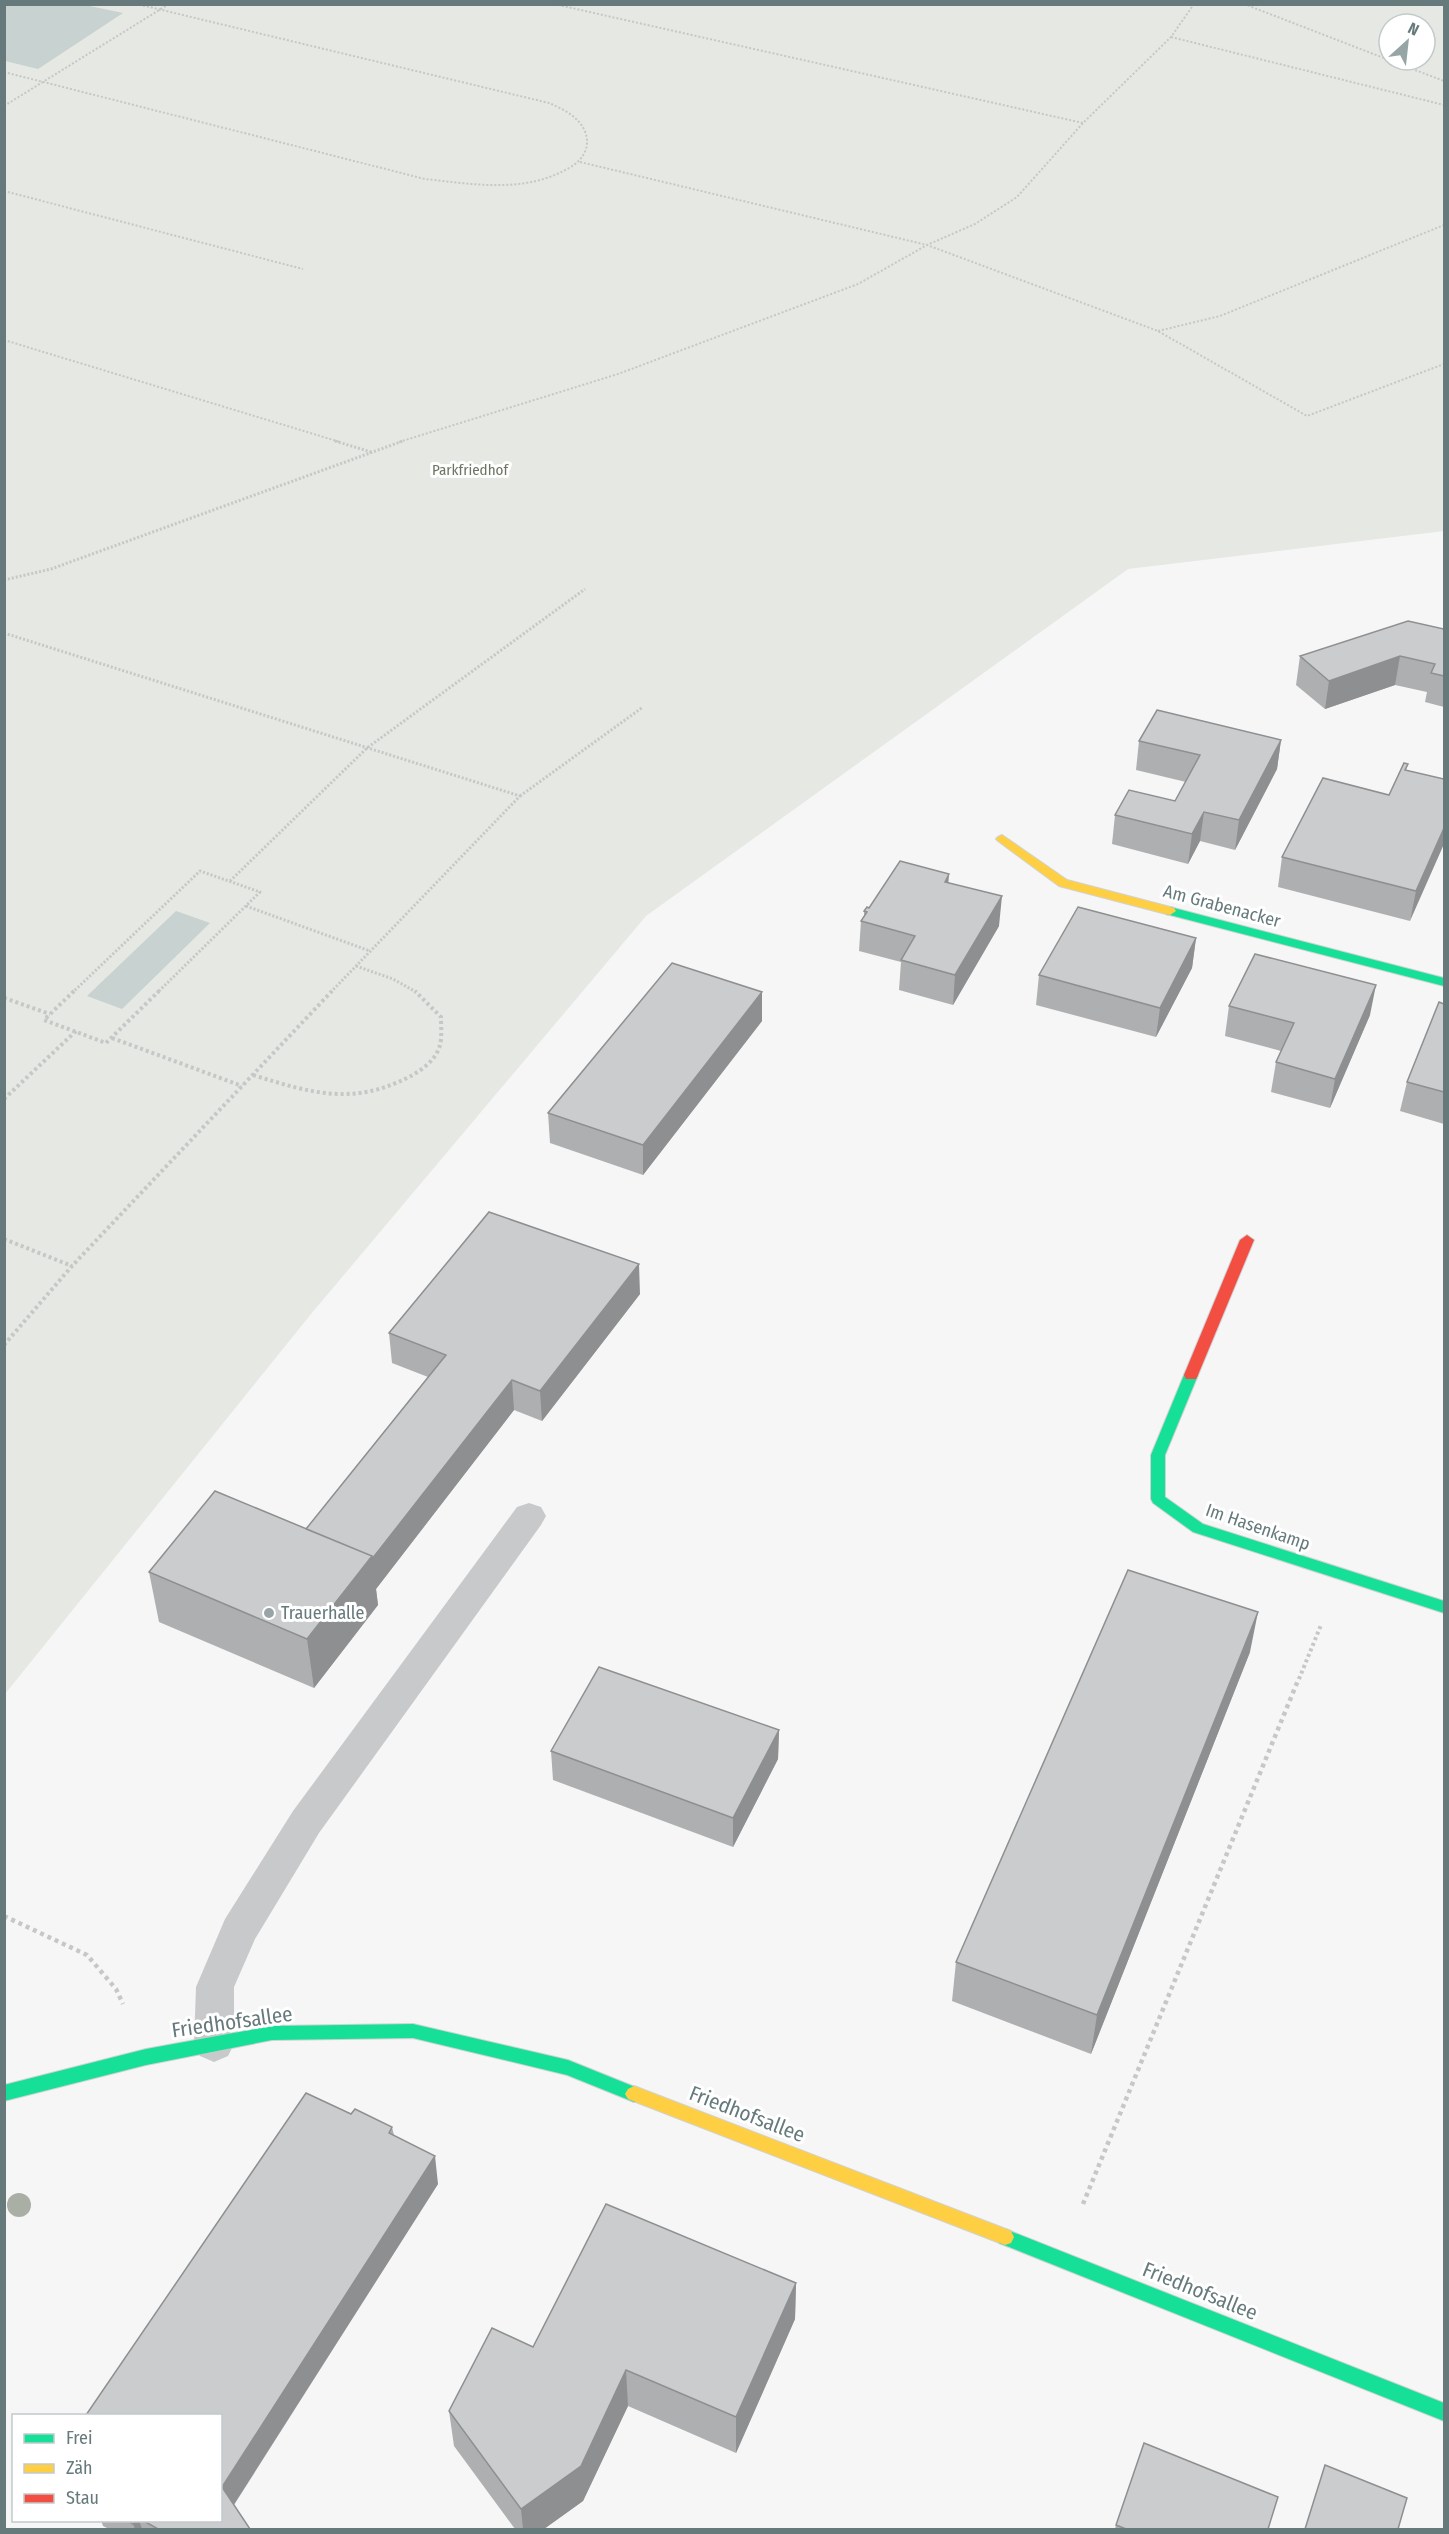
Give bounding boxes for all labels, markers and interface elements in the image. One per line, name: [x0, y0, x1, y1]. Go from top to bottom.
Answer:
north arrow: [1377, 12, 1437, 72]
text: N: [1405, 18, 1422, 40]
park label: Parkfriedhof: [432, 461, 509, 479]
street label: Am Grabenacker: [1161, 880, 1284, 932]
street label: Im Hasenkamp: [1203, 1499, 1313, 1555]
place label: Trauerhalle: [281, 1602, 364, 1624]
marker: Trauerhalle: [262, 1606, 276, 1620]
street label: Friedhofsallee: [170, 2001, 294, 2043]
street label: Friedhofsallee: [685, 2080, 809, 2148]
street label: Friedhofsallee: [1139, 2256, 1261, 2326]
legend: [12, 2414, 222, 2522]
text: Frei: [66, 2427, 92, 2449]
text: Zäh: [66, 2457, 93, 2479]
text: Stau: [66, 2487, 99, 2509]

